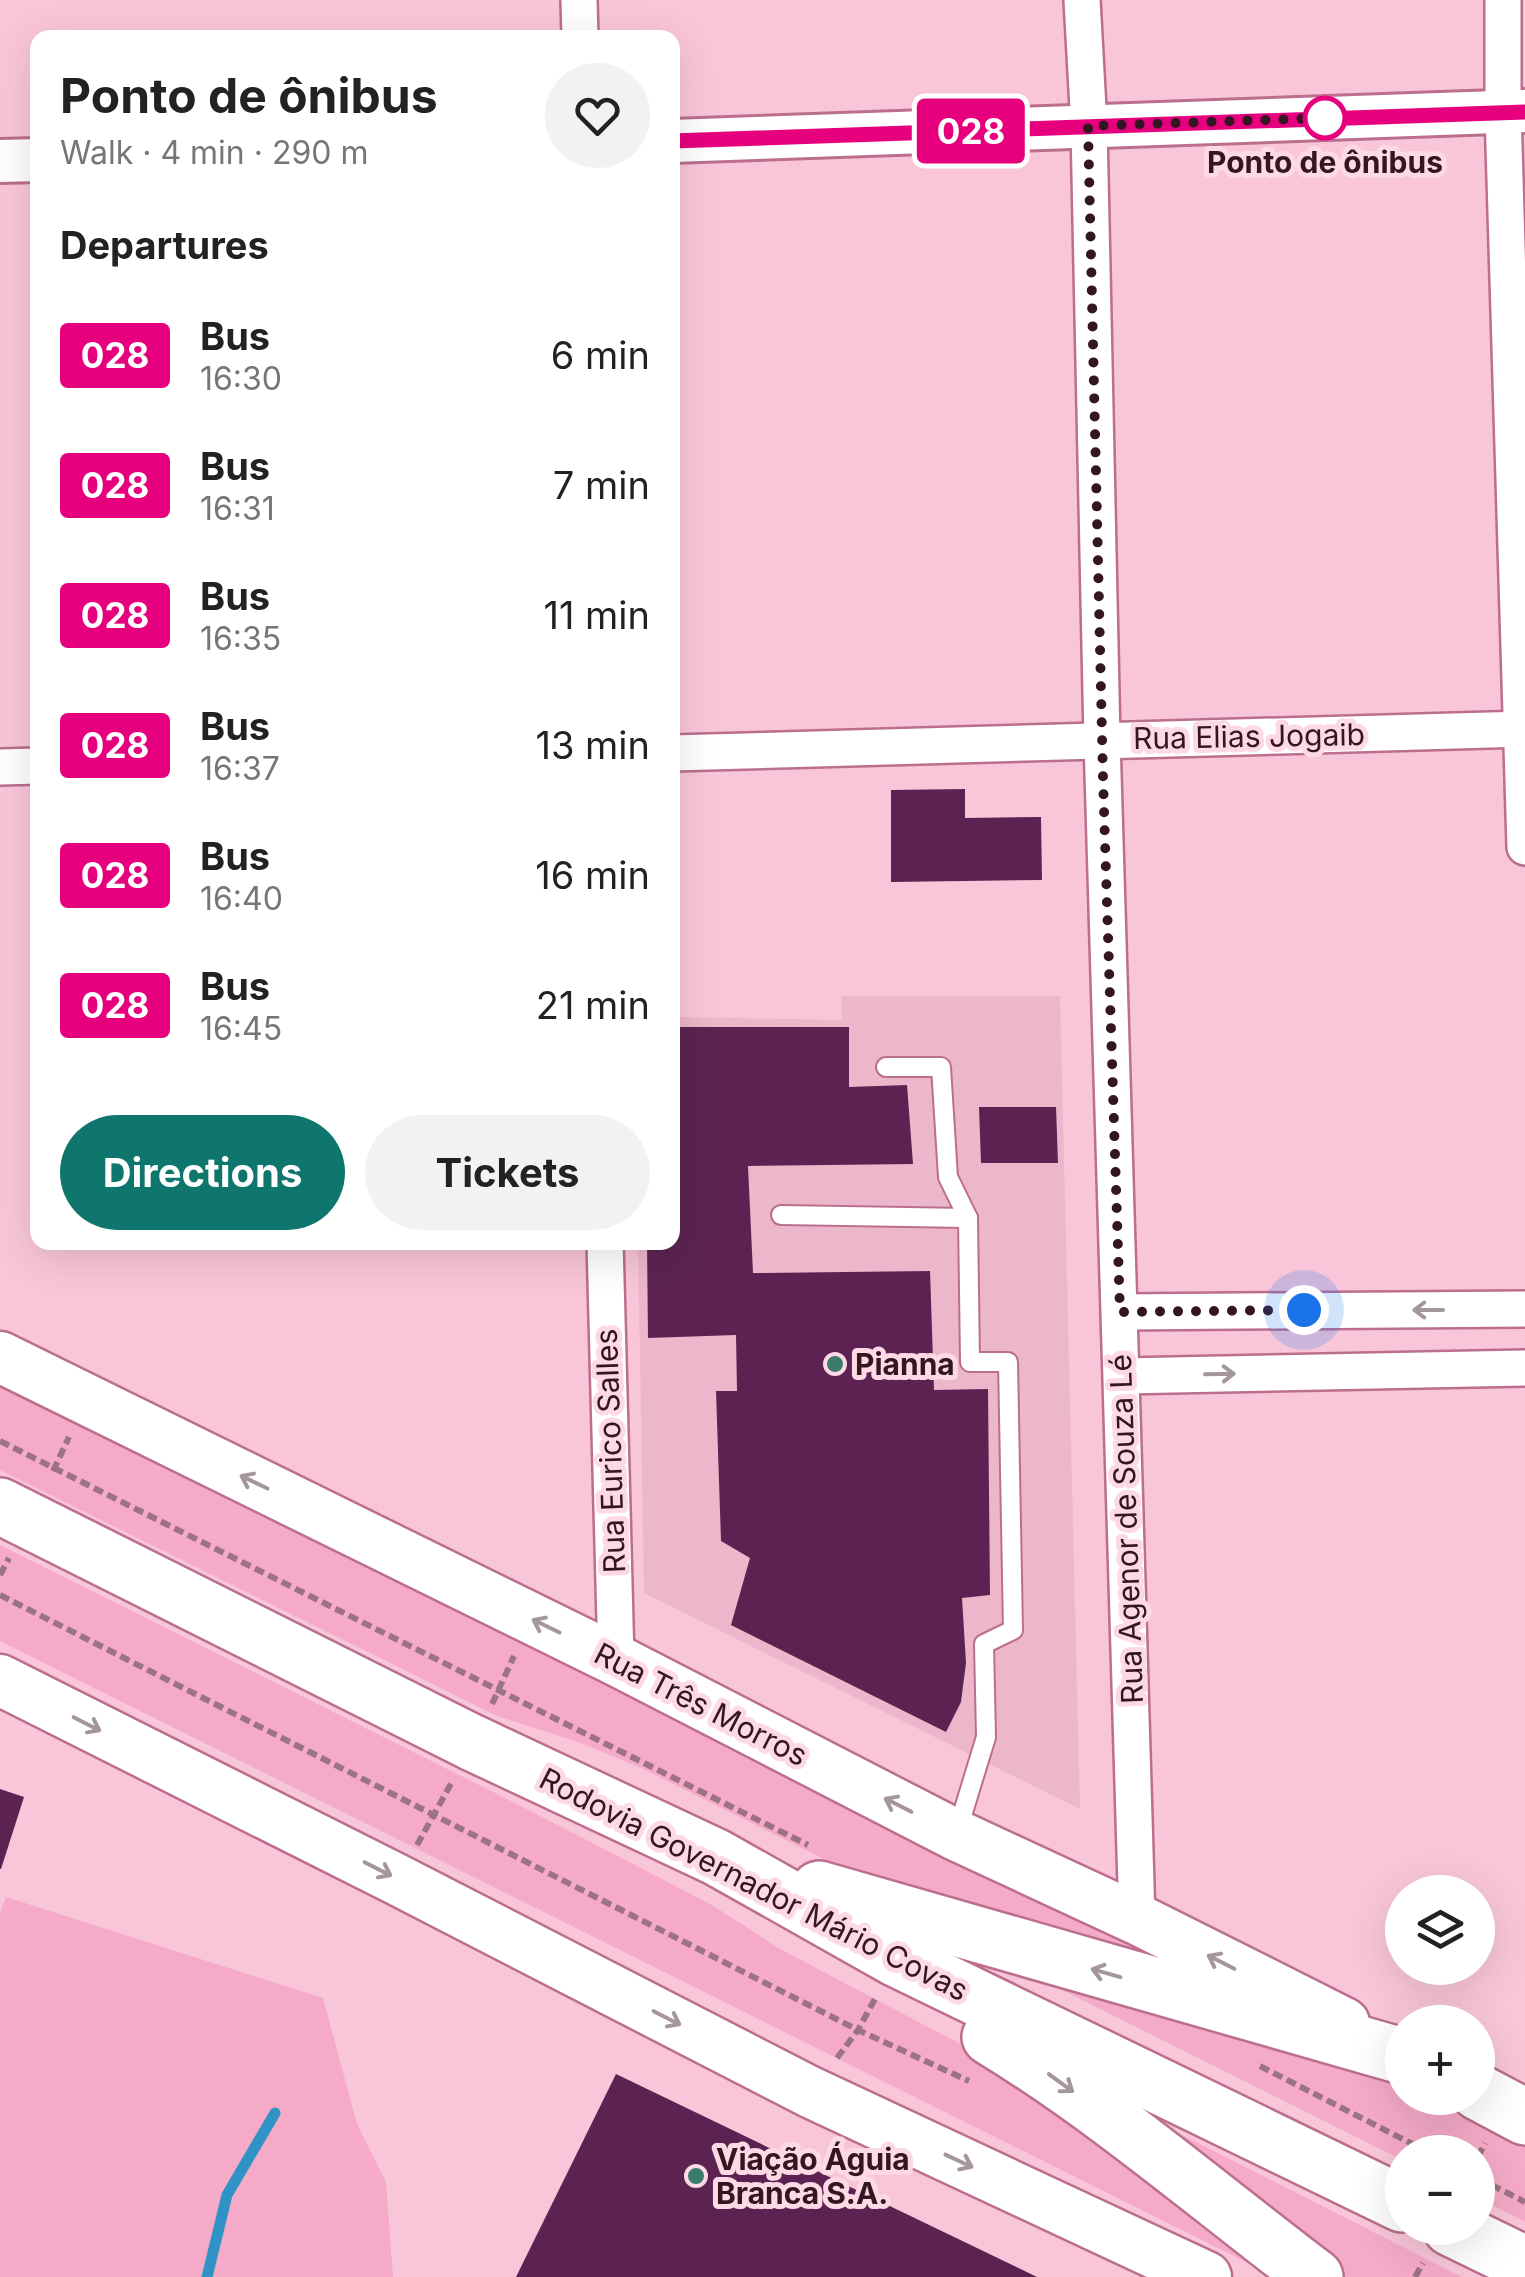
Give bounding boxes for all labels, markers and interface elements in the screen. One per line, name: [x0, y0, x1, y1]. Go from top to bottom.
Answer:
button: heart: [545, 63, 650, 168]
text: Ponto de ônibus: [60, 66, 438, 125]
marker: Ponto de ônibus: [1304, 97, 1346, 139]
line badge: 028: [914, 98, 1028, 164]
text: 028: [937, 110, 1005, 152]
text: Walk · 4 min · 290 m: [60, 133, 369, 172]
place label: Ponto de ônibus: [1207, 144, 1443, 180]
text: Departures: [60, 222, 269, 268]
text: Bus: [200, 313, 270, 359]
text: 6 min: [551, 332, 650, 378]
text: 028: [81, 334, 149, 376]
text: 16:30: [200, 359, 282, 398]
text: Bus: [200, 443, 270, 489]
text: 7 min: [553, 462, 650, 508]
text: 028: [81, 464, 149, 506]
text: 16:31: [200, 489, 275, 528]
text: Bus: [200, 573, 270, 619]
text: 11 min: [543, 592, 650, 638]
text: 028: [81, 594, 149, 636]
text: 16:35: [200, 619, 281, 658]
text: Bus: [200, 703, 270, 749]
street label: Rua Elias Jogaib: [1133, 716, 1365, 756]
text: 13 min: [535, 722, 650, 768]
text: 028: [81, 724, 149, 766]
text: 16:37: [200, 749, 280, 788]
text: Bus: [200, 833, 270, 879]
text: 16 min: [535, 852, 650, 898]
text: 028: [81, 854, 149, 896]
text: 16:40: [200, 879, 283, 918]
text: Bus: [200, 963, 270, 1009]
text: 21 min: [536, 982, 650, 1028]
text: 028: [81, 984, 149, 1026]
text: 16:45: [200, 1009, 282, 1048]
button: Directions: [60, 1115, 345, 1230]
button: Tickets: [365, 1115, 650, 1230]
your location: [1279, 1285, 1329, 1335]
one-way arrow: [1412, 1300, 1444, 1320]
street label: Rua Eurico Salles: [588, 1328, 632, 1574]
place label: Pianna: [855, 1346, 955, 1382]
marker: Pianna: [824, 1353, 846, 1375]
street label: Rua Agenor de Souza Lé: [1102, 1354, 1150, 1704]
one-way arrow: [1202, 1364, 1235, 1384]
one-way arrow: [240, 1472, 269, 1491]
one-way arrow: [531, 1615, 561, 1634]
street label: Rua Três Morros: [589, 1635, 813, 1773]
one-way arrow: [72, 1715, 102, 1734]
street label: Rodovia Governador Mário Covas: [534, 1760, 974, 2008]
one-way arrow: [883, 1795, 913, 1814]
one-way arrow: [362, 1861, 392, 1880]
map controls: [1385, 1875, 1495, 2245]
button: layers: [1385, 1875, 1495, 1985]
one-way arrow: [1207, 1952, 1237, 1971]
one-way arrow: [1091, 1963, 1123, 1981]
button: +: [1385, 2005, 1495, 2115]
one-way arrow: [651, 2009, 681, 2028]
one-way arrow: [1047, 2073, 1074, 2094]
button: −: [1385, 2135, 1495, 2245]
place label: Viação Águia Branca S.A.: [716, 2141, 910, 2211]
one-way arrow: [943, 2153, 973, 2172]
marker: Viação Águia Branca S.A.: [685, 2165, 707, 2187]

